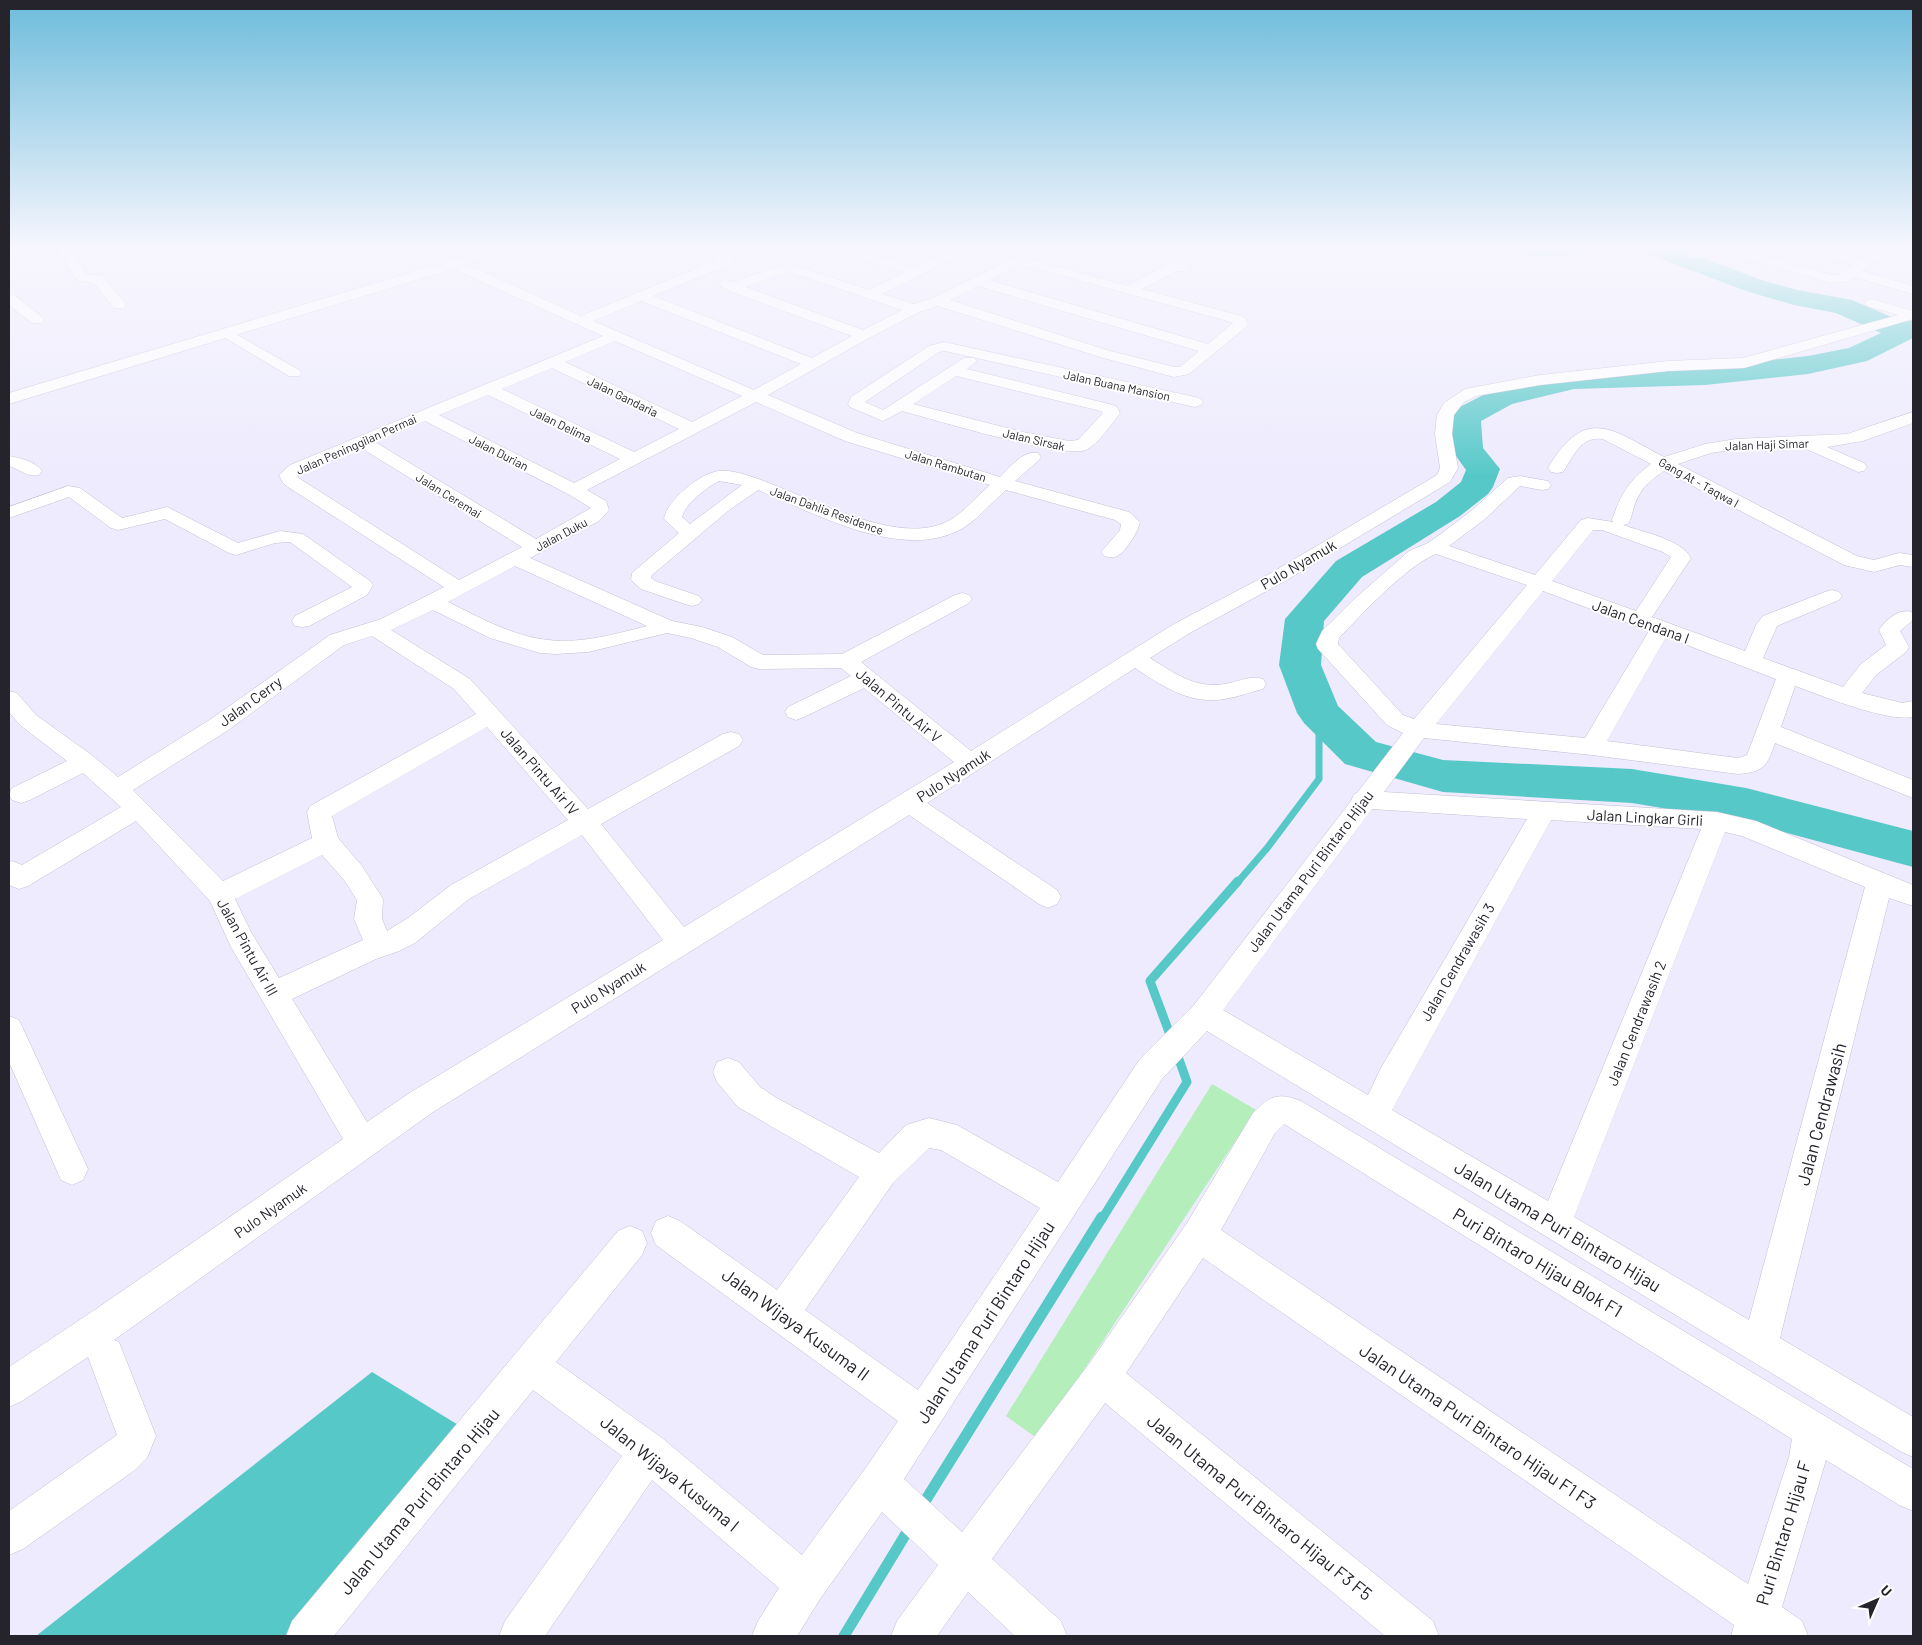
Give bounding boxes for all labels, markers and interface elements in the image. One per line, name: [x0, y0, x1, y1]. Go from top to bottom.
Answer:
street label: Jalan Buana Mansion: [1062, 367, 1172, 403]
street label: Jalan Gandaria: [585, 373, 661, 419]
street label: Jalan Delima: [528, 403, 594, 445]
street label: Jalan Peninggilan Permai: [294, 411, 418, 477]
street label: Jalan Sirsak: [1002, 425, 1066, 453]
street label: Jalan Durian: [467, 431, 531, 473]
street label: Jalan Haji Simar: [1725, 436, 1810, 452]
street label: Jalan Rambutan: [904, 446, 988, 484]
street label: Gang At - Taqwa I: [1657, 454, 1741, 510]
street label: Jalan Ceremai: [414, 469, 484, 521]
street label: Jalan Dahlia Residence: [768, 483, 886, 537]
street label: Jalan Duku: [533, 514, 589, 554]
street label: Pulo Nyamuk: [1257, 535, 1339, 593]
street label: Jalan Cendana I: [1590, 595, 1692, 647]
street label: Jalan Pintu Air V: [853, 664, 946, 746]
street label: Jalan Cerry: [215, 672, 285, 730]
street label: Jalan Pintu Air IV: [497, 724, 583, 819]
street label: Pulo Nyamuk: [913, 744, 994, 805]
street label: Jalan Utama Puri Bintaro Hijau: [1243, 787, 1377, 955]
street label: Jalan Lingkar Girli: [1586, 805, 1704, 829]
street label: Jalan Pintu Air III: [214, 895, 282, 999]
street label: Jalan Cendrawasih 3: [1416, 900, 1498, 1024]
street label: Pulo Nyamuk: [568, 957, 649, 1017]
street label: Jalan Cendrawasih 2: [1603, 958, 1669, 1088]
street label: Jalan Cendrawasih: [1791, 1040, 1851, 1188]
street label: Jalan Utama Puri Bintaro Hijau: [1451, 1155, 1665, 1297]
street label: Pulo Nyamuk: [230, 1178, 310, 1241]
street label: Puri Bintaro Hijau Blok F1: [1449, 1203, 1627, 1321]
street label: Jalan Utama Puri Bintaro Hijau: [911, 1217, 1059, 1427]
street label: Jalan Wijaya Kusuma II: [718, 1263, 874, 1385]
street label: Jalan Utama Puri Bintaro Hijau F1 F3: [1356, 1338, 1600, 1514]
street label: Jalan Utama Puri Bintaro Hijau: [334, 1403, 504, 1599]
street label: Jalan Utama Puri Bintaro Hijau F3 F5: [1143, 1409, 1377, 1605]
street label: Jalan Wijaya Kusuma I: [596, 1410, 744, 1536]
street label: Puri Bintaro Hijau F: [1751, 1458, 1815, 1608]
north arrow: [1852, 1575, 1902, 1625]
text: U: [1877, 1581, 1896, 1600]

